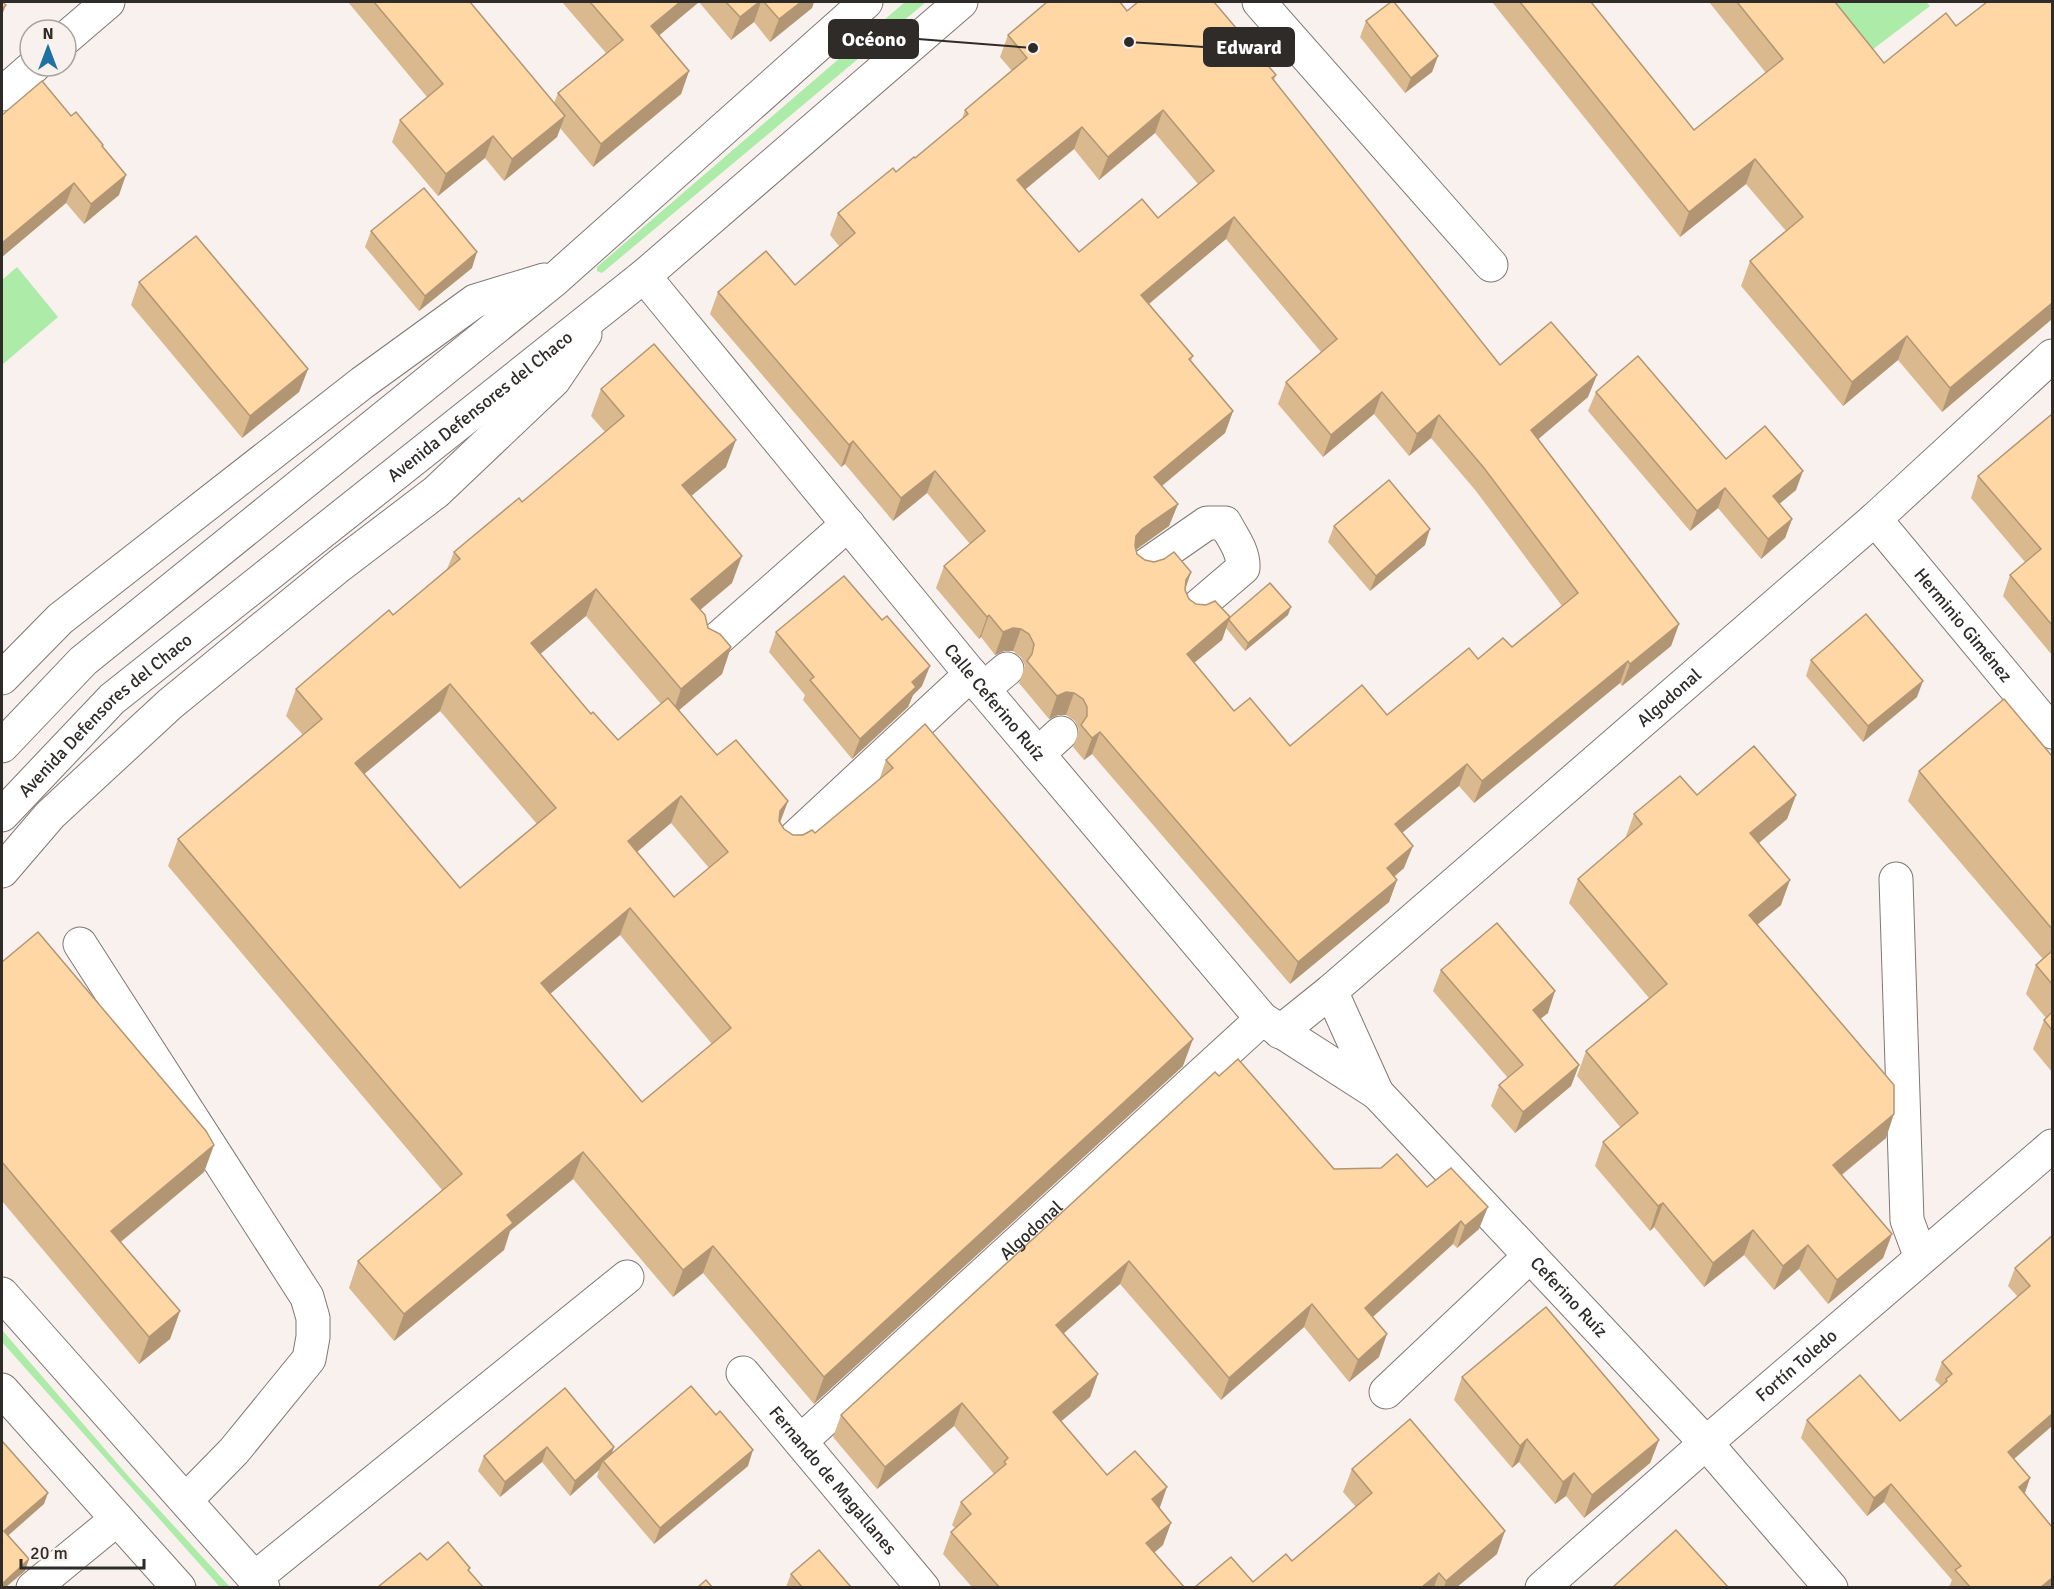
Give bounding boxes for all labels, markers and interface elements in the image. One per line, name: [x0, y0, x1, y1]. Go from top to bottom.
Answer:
north arrow: [18, 18, 78, 78]
callout: Océono: [829, 20, 918, 58]
text: N: [42, 24, 54, 44]
text: Océono: [842, 27, 906, 52]
callout: Edward: [1204, 28, 1294, 66]
text: Edward: [1216, 35, 1282, 60]
street label: Avenida Defensores del Chaco: [383, 326, 577, 487]
street label: Herminio Giménez: [1909, 564, 2017, 687]
street label: Avenida Defensores del Chaco: [14, 629, 197, 802]
street label: Calle Ceferino Ruíz: [939, 639, 1050, 765]
street label: Algodonal: [1632, 664, 1706, 732]
street label: Algodonal: [995, 1196, 1067, 1265]
street label: Ceferino Ruíz: [1526, 1252, 1612, 1342]
street label: Fortín Toledo: [1751, 1324, 1842, 1406]
street label: Fernando de Magallanes: [764, 1401, 901, 1559]
scale bar: [21, 1532, 144, 1570]
text: 20 m: [30, 1542, 68, 1564]

